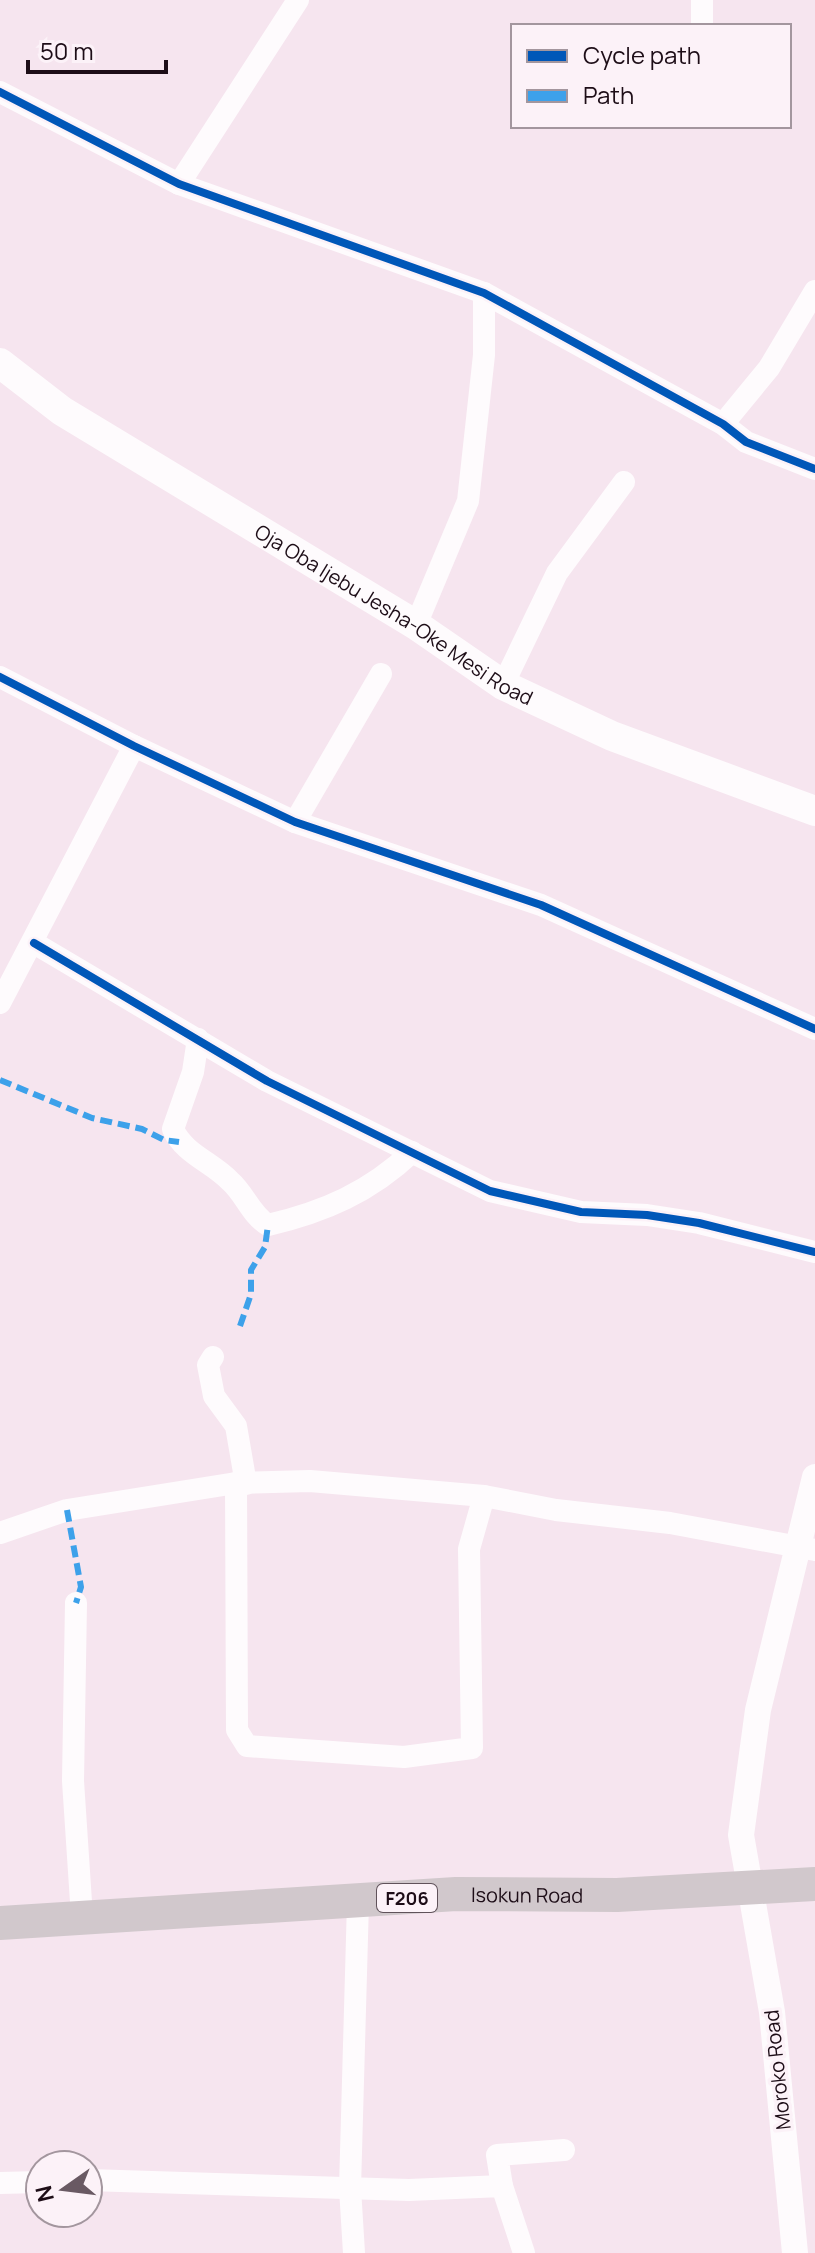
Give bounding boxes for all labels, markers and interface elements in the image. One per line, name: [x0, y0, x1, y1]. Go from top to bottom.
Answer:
scale bar: [28, 24, 166, 74]
legend: [511, 24, 791, 128]
text: 50 m: [40, 34, 94, 67]
text: Cycle path: [583, 38, 701, 71]
text: Path: [583, 78, 634, 111]
street label: Oja Oba Ijebu Jesha-Oke Mesi Road: [250, 517, 538, 711]
street label: Isokun Road: [471, 1881, 583, 1908]
road number: F206: [377, 1884, 437, 1912]
street label: Moroko Road: [757, 2009, 797, 2131]
north arrow: [24, 2149, 104, 2229]
text: N: [28, 2183, 61, 2205]

